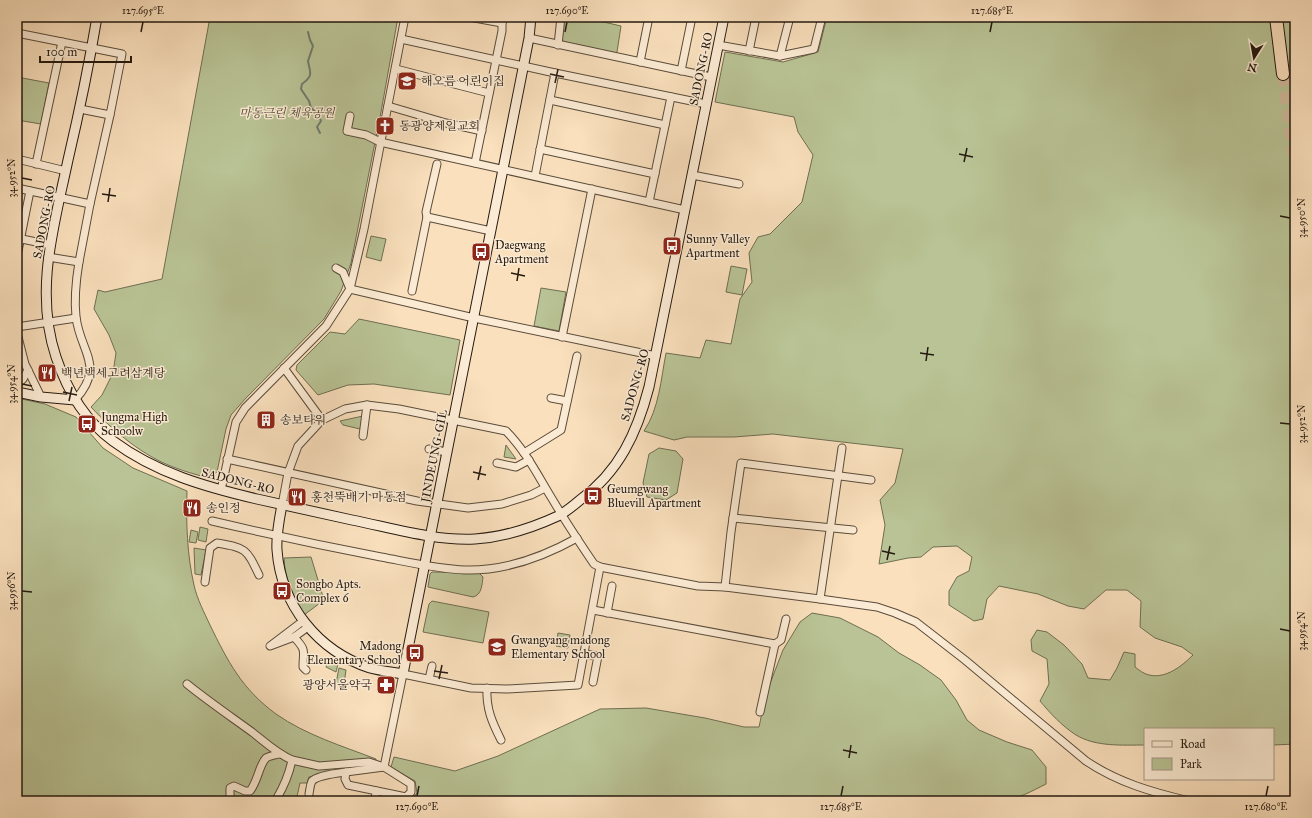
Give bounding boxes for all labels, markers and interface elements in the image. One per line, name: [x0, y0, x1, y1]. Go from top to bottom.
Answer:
text: 127.695°E: [122, 5, 164, 17]
text: 127.690°E: [545, 5, 589, 17]
text: 127.685°E: [971, 5, 1013, 17]
street label: SADONG-RO: [686, 31, 716, 107]
scale bar: [40, 38, 131, 64]
north arrow: [1234, 38, 1274, 78]
text: 100 m: [46, 45, 77, 59]
text: N: [1246, 60, 1258, 75]
school or university icon: 해오름 어린이집: [396, 70, 418, 92]
place label: 해오름 어린이집: [421, 74, 505, 88]
park label: 마동근린 체육공원: [239, 106, 336, 120]
church icon: 동광양제일교회: [374, 115, 396, 137]
place label: 동광양제일교회: [399, 119, 480, 133]
text: 34.952°N: [6, 158, 18, 197]
street label: SADONG-RO: [30, 184, 58, 260]
text: 34.950°N: [1296, 198, 1308, 238]
place label: Sunny Valley Apartment: [685, 232, 750, 260]
bus stop icon: Sunny Valley Apartment: [661, 235, 683, 257]
place label: Daegwang Apartment: [494, 238, 549, 266]
bus stop icon: Daegwang Apartment: [470, 241, 492, 263]
street label: SADONG-RO: [618, 347, 652, 423]
restaurant icon: 백년백세고려삼계탕: [36, 362, 58, 384]
text: 34.954°N: [6, 364, 18, 404]
place label: 백년백세고려삼계탕: [61, 366, 166, 380]
text: 34.952°N: [1296, 404, 1308, 443]
street label: JINDEUNG-GIL: [418, 408, 451, 506]
building icon: 송보타워: [255, 409, 277, 431]
place label: Jungma High Schoolw: [99, 410, 168, 438]
bus stop icon: Jungma High Schoolw: [76, 413, 98, 435]
place label: 송보타워: [280, 413, 326, 427]
street label: SADONG-RO: [200, 465, 276, 497]
place label: Geumgwang Bluevill Apartment: [607, 482, 702, 510]
bus stop icon: Geumgwang Bluevill Apartment: [582, 485, 604, 507]
restaurant icon: 홍천뚝배기 마동점: [286, 486, 308, 508]
place label: 홍천뚝배기 마동점: [311, 490, 406, 504]
restaurant icon: 송인정: [181, 497, 203, 519]
place label: 송인정: [206, 501, 241, 515]
text: 34.956°N: [6, 571, 18, 611]
place label: Songbo Apts. Complex 6: [296, 577, 361, 605]
bus stop icon: Songbo Apts. Complex 6: [271, 580, 293, 602]
text: 34.954°N: [1296, 611, 1308, 651]
place label: Gwangyang madong Elementary School: [511, 633, 610, 661]
school or university icon: Gwangyang madong Elementary School: [486, 636, 508, 658]
place label: Madong Elementary School: [307, 639, 402, 667]
bus stop icon: Madong Elementary School: [404, 642, 426, 664]
pharmacy icon: 광양서울약국: [375, 674, 397, 696]
place label: 광양서울약국: [302, 678, 372, 692]
legend: [1144, 728, 1274, 780]
text: Road: [1180, 737, 1206, 751]
text: Park: [1180, 757, 1202, 771]
text: 127.690°E: [395, 801, 439, 813]
text: 127.685°E: [820, 801, 862, 813]
text: 127.680°E: [1245, 801, 1287, 813]

